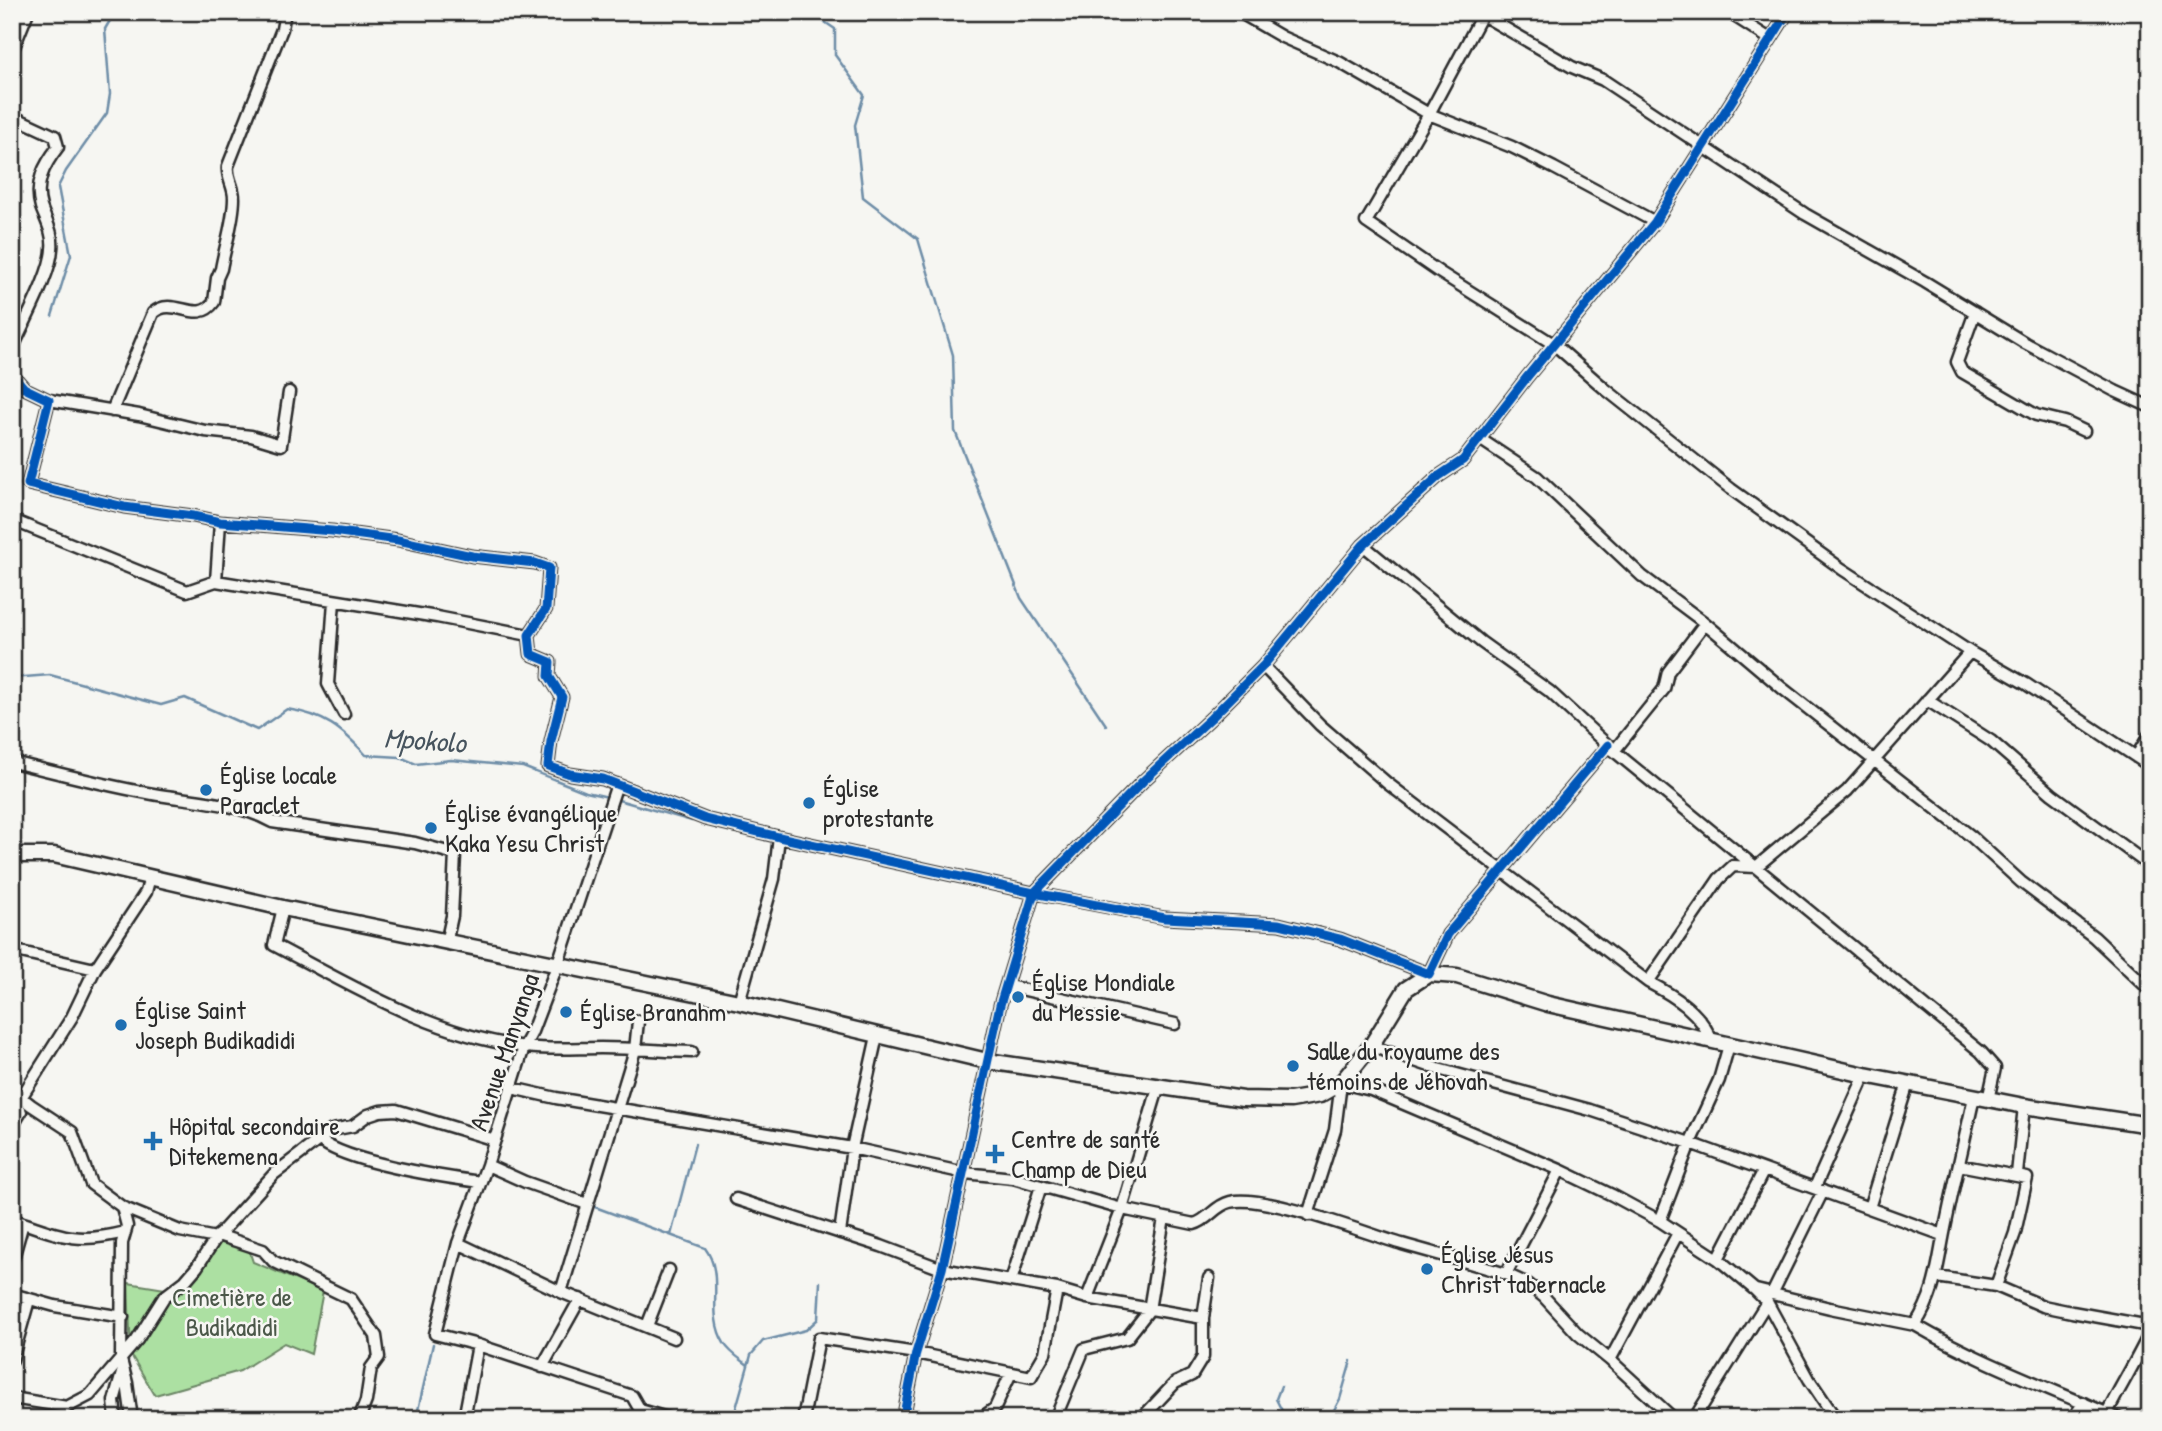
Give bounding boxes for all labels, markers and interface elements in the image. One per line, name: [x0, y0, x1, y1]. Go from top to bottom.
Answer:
water label: Mpokolo: [383, 718, 469, 762]
place label: Église locale Paraclet: [220, 757, 337, 822]
place label: Église protestante: [823, 770, 934, 835]
marker: Église locale Paraclet: [198, 782, 214, 798]
place label: Église évangélique Kaka Yesu Christ: [445, 795, 617, 860]
marker: Église protestante: [801, 795, 817, 811]
marker: Église évangélique Kaka Yesu Christ: [423, 820, 439, 836]
place label: Église Mondiale du Messie: [1032, 964, 1175, 1029]
street label: Avenue Manyanga: [460, 969, 547, 1135]
marker: Église Mondiale du Messie: [1010, 989, 1026, 1005]
place label: Église Saint Joseph Budikadidi: [135, 992, 296, 1057]
place label: Église Branahm: [580, 994, 726, 1029]
marker: Église Branahm: [558, 1004, 574, 1020]
marker: Église Saint Joseph Budikadidi: [113, 1017, 129, 1033]
place label: Salle du royaume des témoins de Jéhovah: [1307, 1033, 1500, 1098]
marker: Salle du royaume des témoins de Jéhovah: [1285, 1058, 1301, 1074]
place label: Hôpital secondaire Ditekemena: [169, 1108, 340, 1173]
place label: Centre de santé Champ de Dieu: [1011, 1121, 1160, 1186]
marker: Hôpital secondaire Ditekemena: [143, 1131, 163, 1151]
marker: Centre de santé Champ de Dieu: [985, 1144, 1005, 1164]
place label: Église Jésus Christ tabernacle: [1441, 1236, 1606, 1301]
marker: Église Jésus Christ tabernacle: [1419, 1261, 1435, 1277]
park label: Cimetière de Budikadidi: [172, 1279, 292, 1344]

